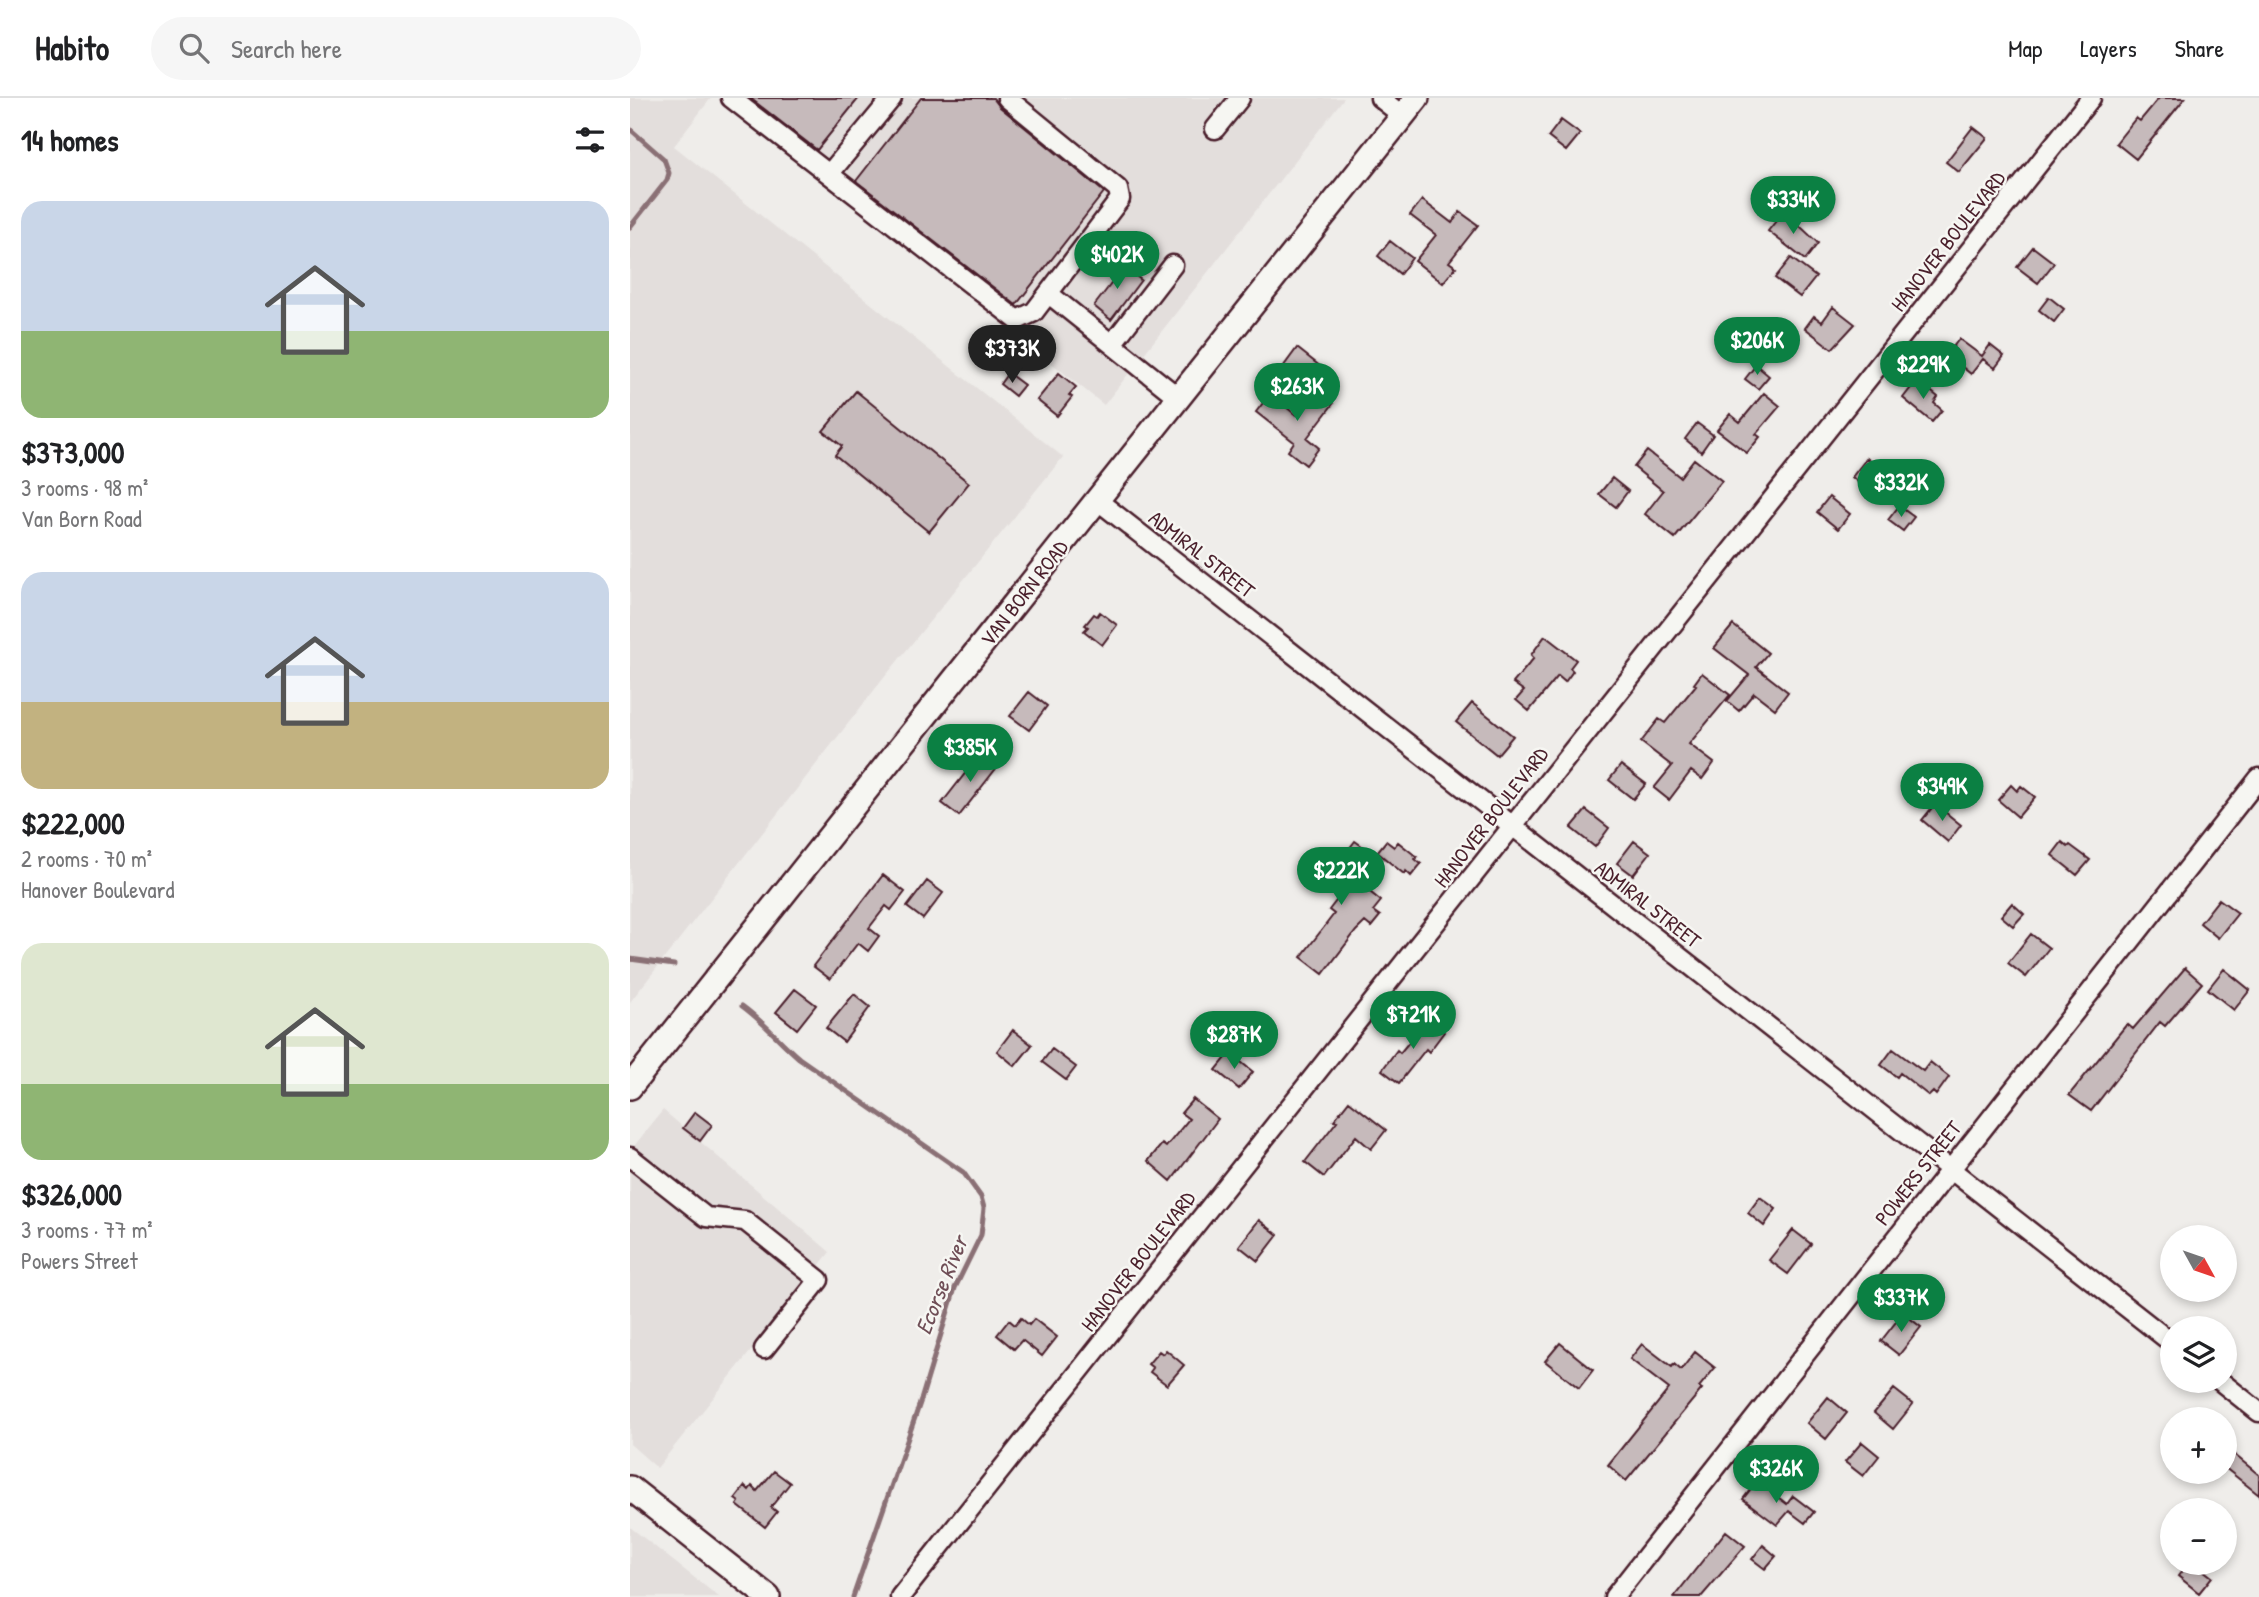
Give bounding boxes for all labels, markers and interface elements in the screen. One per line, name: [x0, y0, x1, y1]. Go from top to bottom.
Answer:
search box: [151, 17, 641, 80]
text: Habito: [35, 26, 109, 70]
icon: search: [175, 29, 213, 67]
text: Search here: [231, 31, 342, 66]
text: Map: [2008, 32, 2042, 64]
text: Layers: [2080, 32, 2137, 64]
text: Share: [2175, 32, 2224, 64]
text: 14 homes: [21, 120, 119, 160]
icon: filters: [571, 121, 609, 159]
street label: HANOVER BOULEVARD: [1884, 165, 2012, 317]
pin: $334K: [1744, 176, 1842, 236]
text: $334K: [1767, 183, 1819, 214]
pin: $402K: [1068, 232, 1166, 291]
text: $402K: [1090, 238, 1144, 269]
icon: home: [252, 247, 378, 373]
pin: $206K: [1708, 317, 1806, 377]
text: $206K: [1730, 324, 1784, 355]
pin: $373K: [963, 326, 1061, 385]
text: $373K: [984, 332, 1040, 363]
pin: $229K: [1874, 342, 1972, 401]
text: $229K: [1896, 348, 1950, 379]
pin: $263K: [1248, 364, 1346, 423]
text: $263K: [1270, 370, 1324, 401]
text: $373,000: [21, 432, 124, 472]
pin: $332K: [1852, 460, 1950, 519]
text: $332K: [1873, 466, 1929, 497]
text: 3 rooms · 98 m²: [21, 472, 148, 503]
text: Van Born Road: [21, 503, 142, 534]
street label: ADMIRAL STREET: [1143, 503, 1262, 605]
street label: VAN BORN ROAD: [973, 534, 1075, 652]
icon: home: [252, 618, 378, 744]
pin: $385K: [921, 724, 1019, 784]
text: $385K: [943, 731, 997, 762]
street label: HANOVER BOULEVARD: [1427, 741, 1555, 893]
pin: $349K: [1893, 764, 1991, 823]
text: $349K: [1916, 770, 1968, 801]
text: $222,000: [21, 803, 125, 843]
text: 2 rooms · 70 m²: [21, 843, 152, 874]
pin: $222K: [1292, 848, 1390, 907]
street label: ADMIRAL STREET: [1589, 853, 1708, 955]
text: $222K: [1313, 854, 1369, 885]
text: Hanover Boulevard: [21, 874, 174, 905]
icon: home: [252, 989, 378, 1115]
pin: $721K: [1364, 992, 1462, 1051]
text: $721K: [1386, 998, 1440, 1029]
pin: $287K: [1185, 1012, 1283, 1071]
text: $287K: [1206, 1018, 1262, 1049]
street label: POWERS STREET: [1868, 1114, 1969, 1231]
text: $326,000: [21, 1174, 122, 1214]
street label: HANOVER BOULEVARD: [1074, 1185, 1202, 1337]
text: 3 rooms · 77 m²: [21, 1214, 153, 1245]
north arrow: [2160, 1225, 2236, 1302]
map controls: [2160, 1225, 2237, 1575]
water label: Ecorse River: [907, 1228, 976, 1339]
text: Powers Street: [21, 1245, 138, 1276]
pin: $337K: [1852, 1274, 1950, 1334]
text: $337K: [1873, 1281, 1929, 1312]
button: layers: [2160, 1316, 2237, 1393]
button: +: [2160, 1407, 2237, 1484]
pin: $326K: [1727, 1446, 1825, 1505]
text: $326K: [1749, 1452, 1803, 1483]
button: −: [2160, 1498, 2237, 1575]

